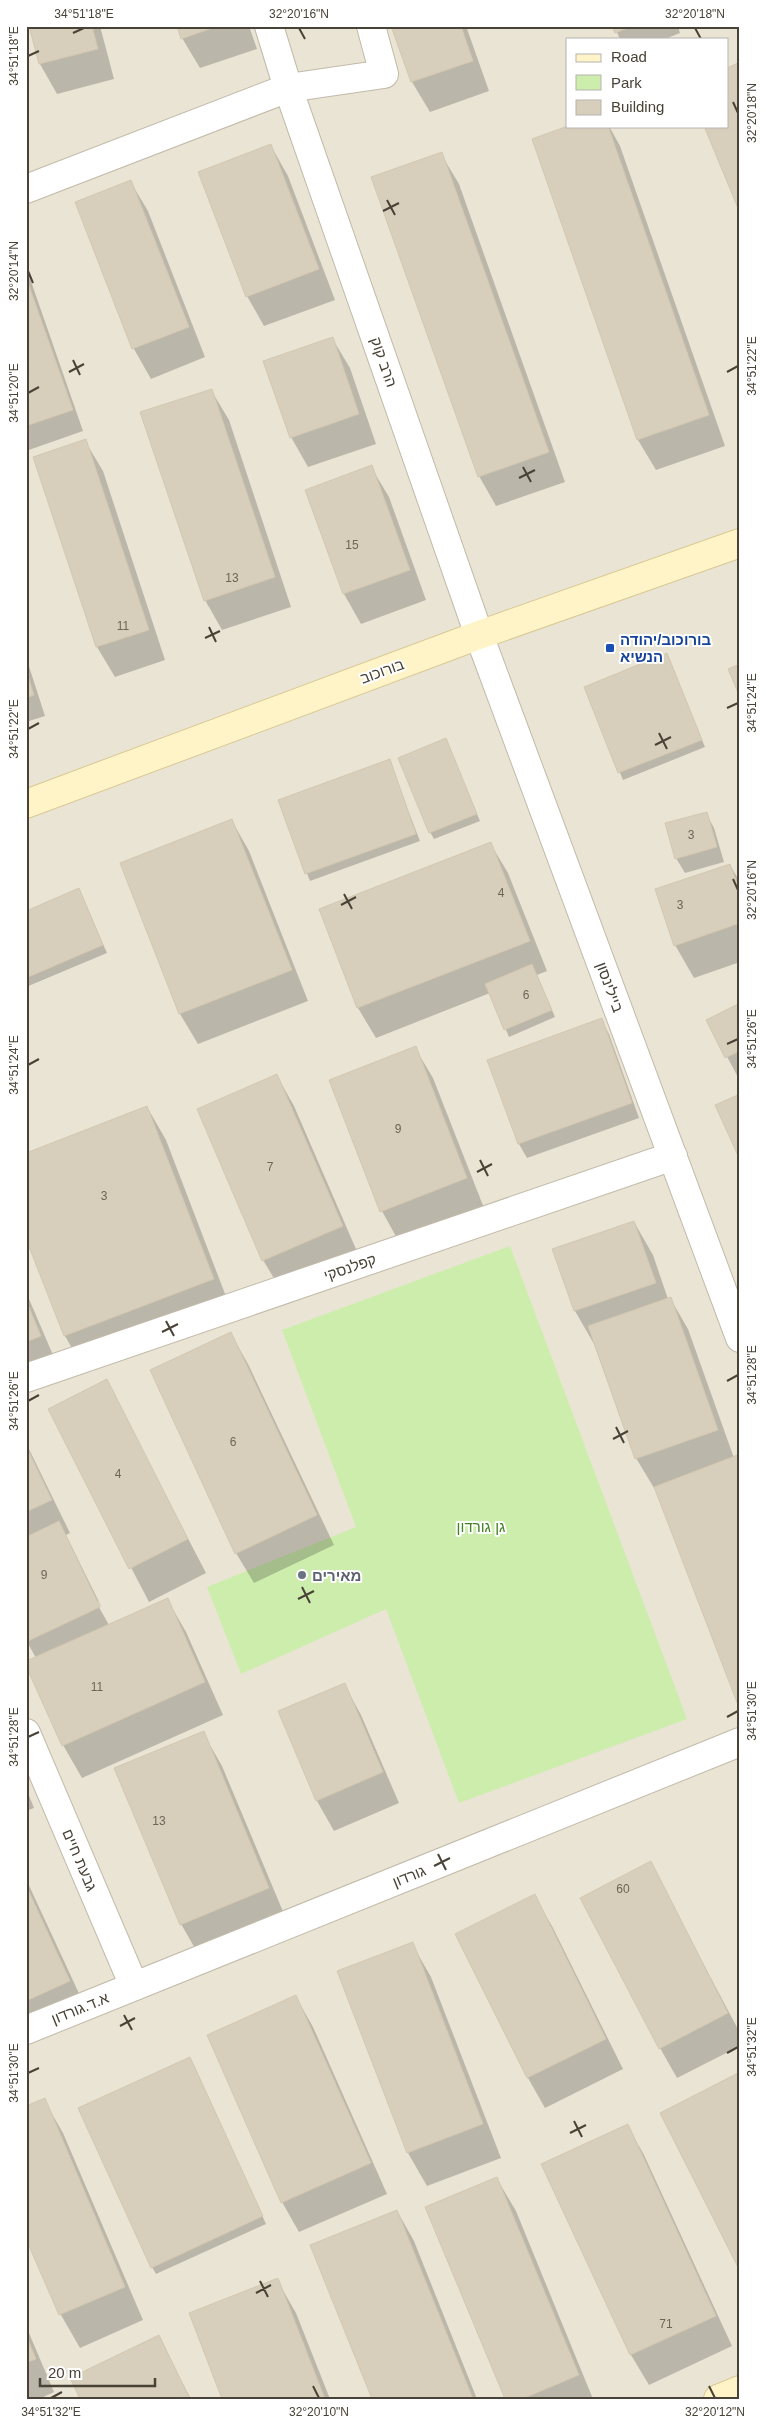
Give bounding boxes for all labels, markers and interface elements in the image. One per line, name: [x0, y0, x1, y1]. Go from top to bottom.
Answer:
text: 34°51'18"E: [54, 7, 114, 21]
text: 32°20'16"N: [269, 7, 329, 21]
text: 32°20'18"N: [665, 7, 725, 21]
text: 34°51'18"E: [7, 26, 21, 86]
legend: [566, 38, 728, 128]
text: Road: [611, 48, 647, 65]
text: Park: [611, 74, 642, 91]
text: 32°20'18"N: [745, 83, 759, 143]
text: Building: [611, 98, 664, 115]
text: 32°20'14"N: [7, 241, 21, 301]
street label: הרב קוק: [368, 335, 400, 389]
text: 34°51'22"E: [745, 336, 759, 396]
text: 34°51'20"E: [7, 363, 21, 423]
house number: 15: [345, 538, 359, 552]
house number: 13: [225, 571, 239, 585]
house number: 11: [117, 619, 130, 633]
place label: בורוכוב/יהודה הנשיא: [620, 631, 712, 665]
marker: בורוכוב/יהודה הנשיא: [604, 642, 616, 654]
street label: בורוכוב: [358, 655, 406, 687]
text: 34°51'24"E: [745, 673, 759, 733]
text: 34°51'22"E: [7, 699, 21, 759]
house number: 3: [688, 828, 695, 842]
text: 32°20'16"N: [745, 860, 759, 920]
house number: 4: [498, 886, 505, 900]
house number: 3: [677, 898, 684, 912]
street label: ביילינסון: [593, 960, 627, 1014]
house number: 6: [523, 988, 530, 1002]
text: 34°51'26"E: [745, 1009, 759, 1069]
text: 34°51'24"E: [7, 1035, 21, 1095]
house number: 9: [395, 1122, 402, 1136]
house number: 7: [267, 1160, 274, 1174]
house number: 3: [101, 1189, 108, 1203]
street label: קפלנסקי: [322, 1250, 379, 1284]
text: 34°51'28"E: [745, 1345, 759, 1405]
text: 34°51'26"E: [7, 1371, 21, 1431]
house number: 6: [230, 1435, 237, 1449]
house number: 4: [115, 1467, 122, 1481]
park label: גן גורדון: [457, 1518, 505, 1535]
place label: מאירים: [312, 1567, 361, 1584]
house number: 9: [41, 1568, 48, 1582]
marker: מאירים: [296, 1569, 308, 1581]
house number: 11: [91, 1680, 104, 1694]
text: 34°51'30"E: [745, 1681, 759, 1741]
text: 34°51'28"E: [7, 1707, 21, 1767]
house number: 13: [152, 1814, 166, 1828]
street label: גבעת חיים: [59, 1826, 101, 1894]
street label: גורדון: [390, 1862, 428, 1890]
house number: 60: [616, 1882, 630, 1896]
street label: א.ד.גורדון: [49, 1989, 112, 2027]
text: 34°51'32"E: [745, 2017, 759, 2077]
text: 34°51'30"E: [7, 2043, 21, 2103]
house number: 71: [659, 2317, 673, 2331]
scale bar: [40, 2355, 155, 2387]
text: 20 m: [48, 2364, 81, 2381]
text: 34°51'32"E: [21, 2405, 81, 2419]
text: 32°20'10"N: [289, 2405, 349, 2419]
text: 32°20'12"N: [685, 2405, 745, 2419]

